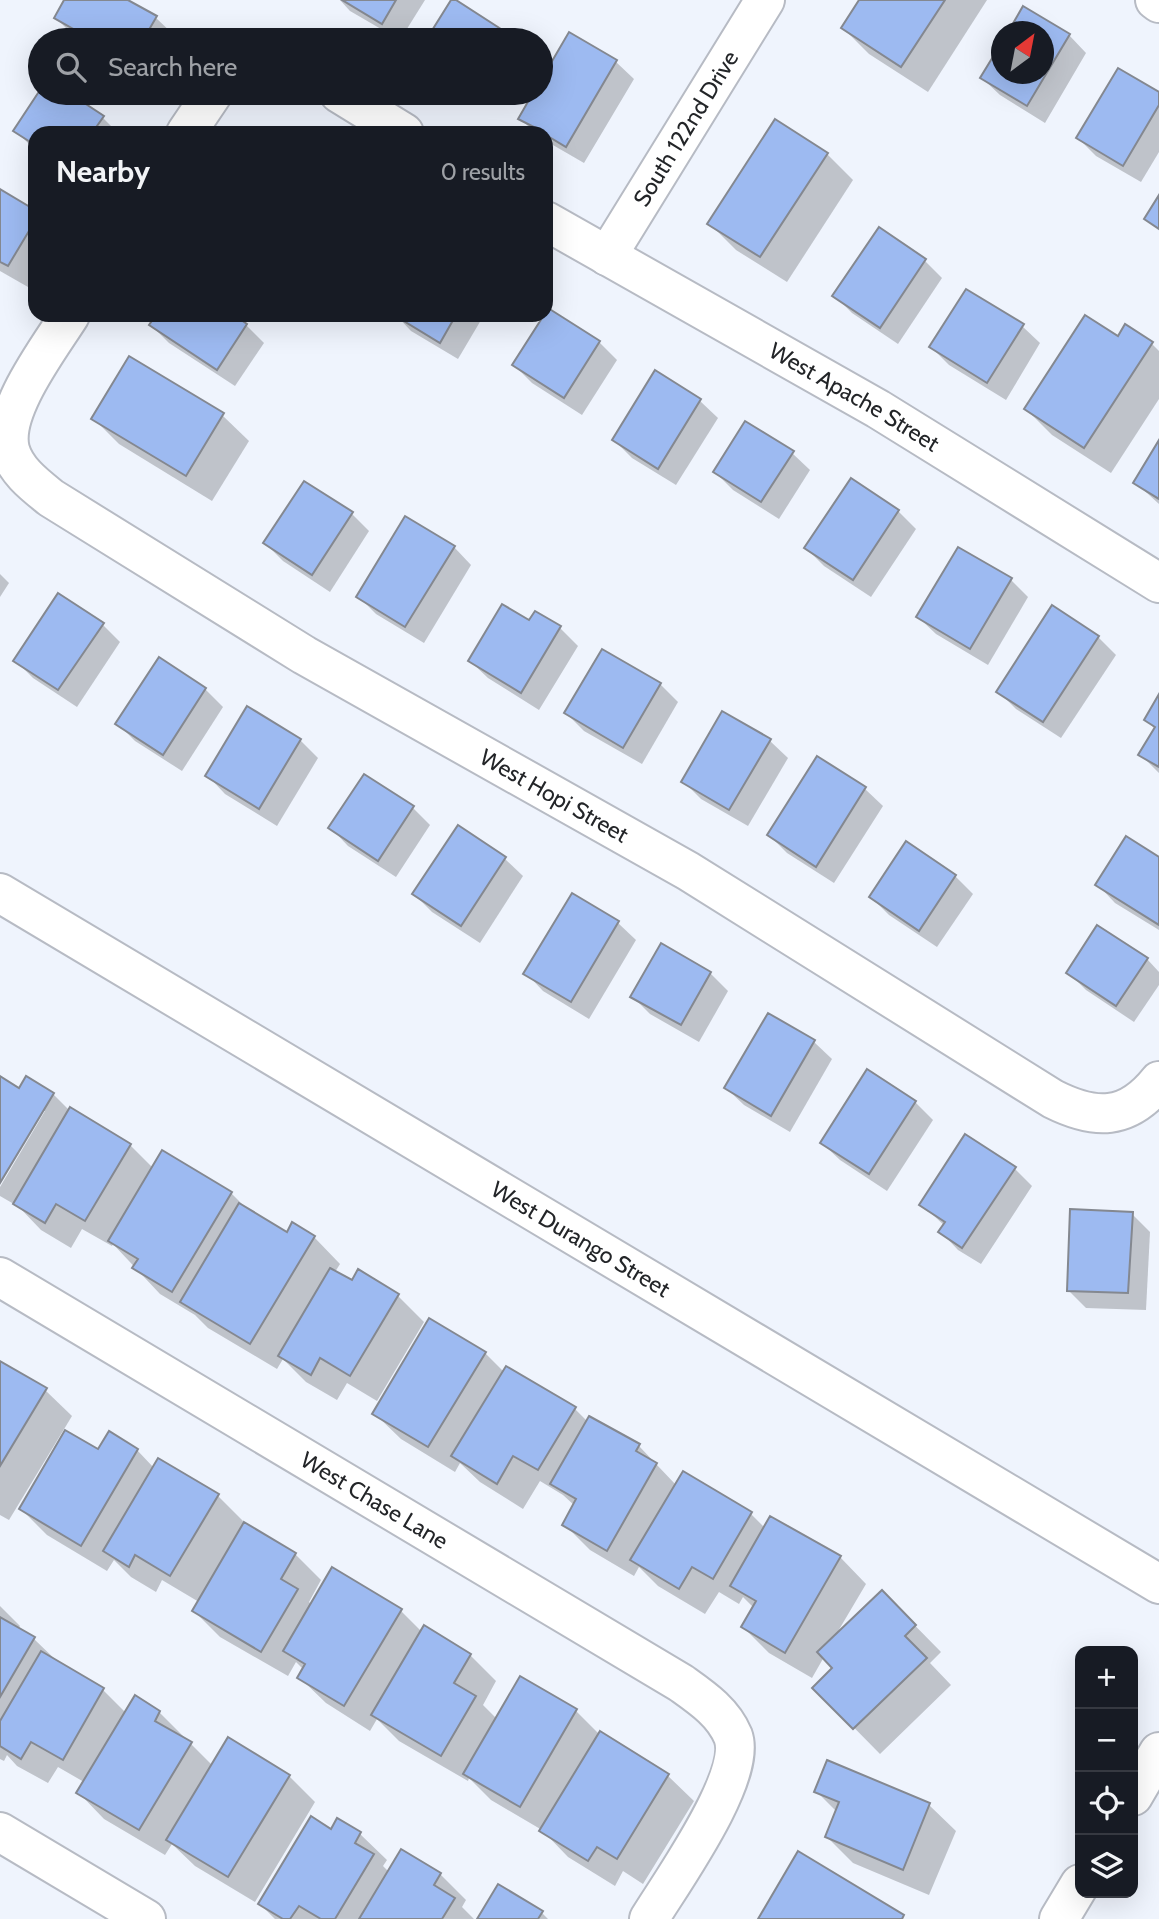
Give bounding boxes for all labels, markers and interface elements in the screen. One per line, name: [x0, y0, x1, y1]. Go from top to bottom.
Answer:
north arrow: [991, 21, 1054, 84]
search box: [28, 28, 553, 105]
street label: South 122nd Drive: [627, 45, 744, 211]
icon: search: [52, 48, 90, 86]
text: Search here: [108, 51, 237, 83]
text: Nearby: [56, 153, 150, 190]
text: 0 results: [441, 158, 525, 186]
street label: West Apache Street: [764, 336, 945, 458]
street label: West Hopi Street: [475, 743, 634, 849]
street label: West Durango Street: [486, 1175, 675, 1303]
street label: West Chase Lane: [296, 1446, 453, 1555]
map controls: [1075, 1646, 1138, 1898]
button: +: [1075, 1646, 1138, 1709]
button: −: [1075, 1709, 1138, 1772]
button: locate: [1075, 1772, 1138, 1835]
button: layers: [1075, 1835, 1138, 1898]

